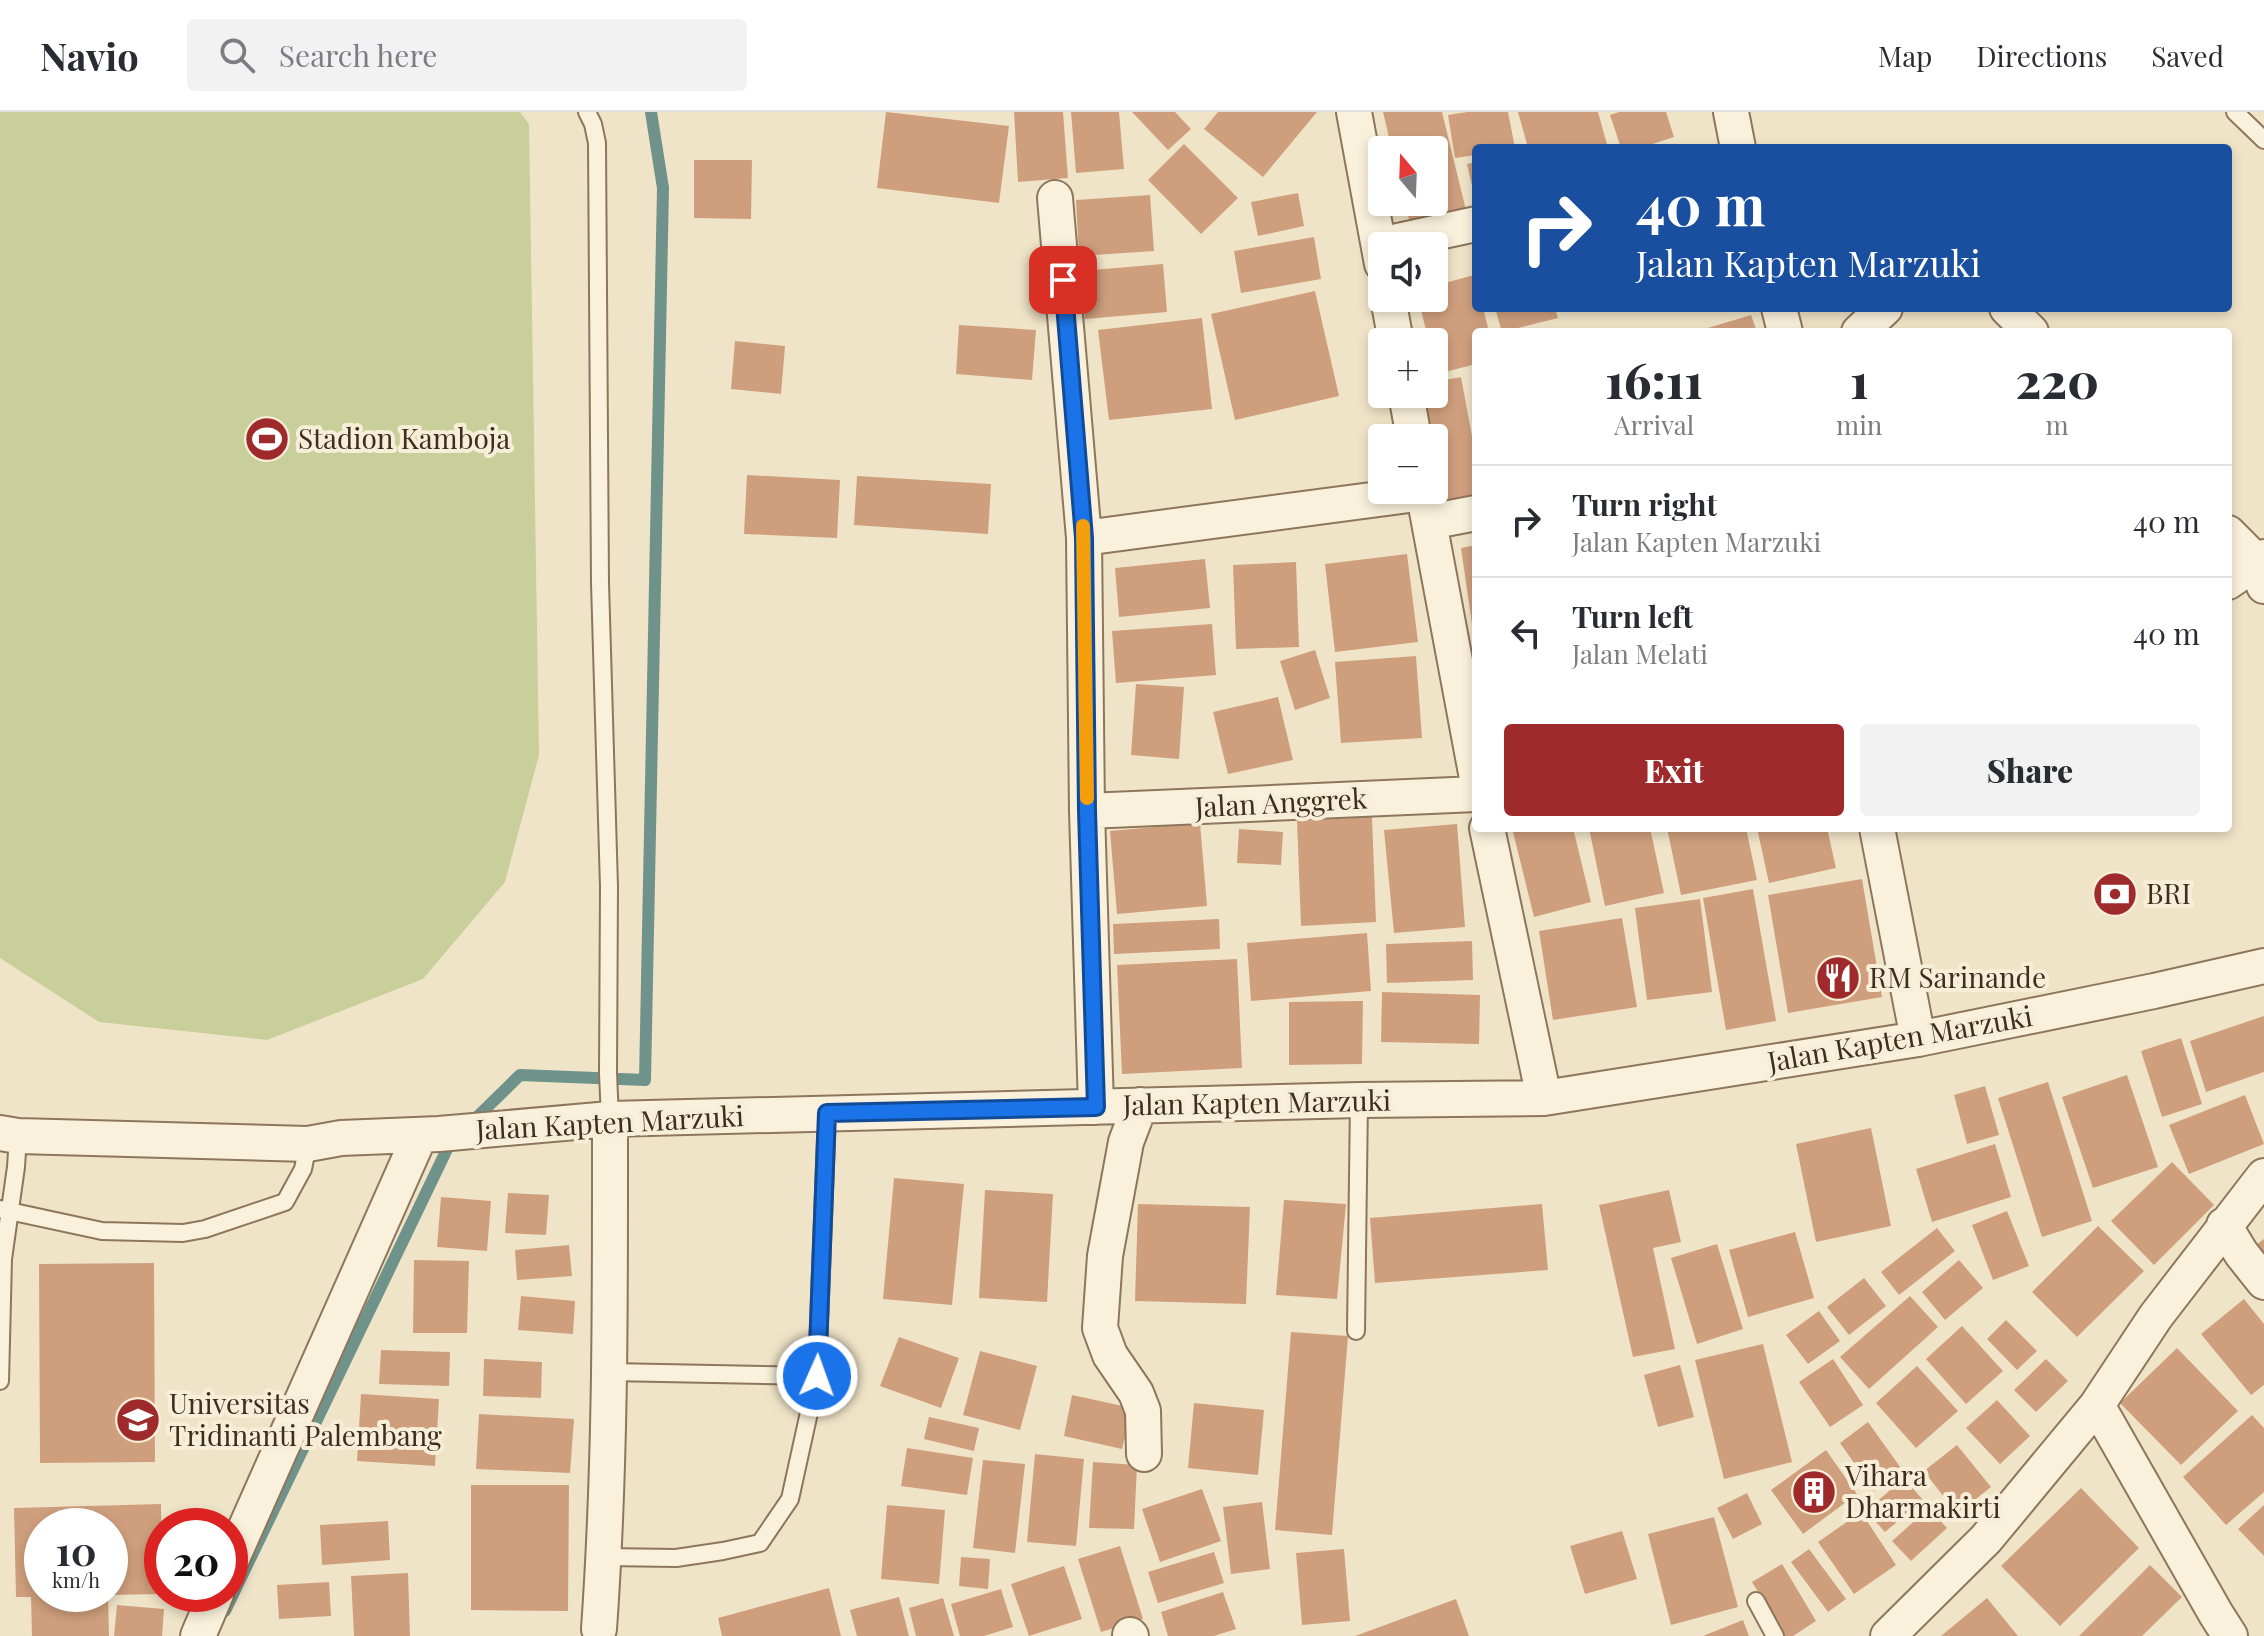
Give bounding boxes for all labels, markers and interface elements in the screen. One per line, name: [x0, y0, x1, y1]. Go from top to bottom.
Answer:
search box: [187, 19, 747, 91]
text: Navio: [40, 30, 139, 81]
icon: search: [215, 33, 259, 77]
text: Search here: [279, 35, 437, 75]
text: Map: [1878, 37, 1932, 74]
text: Directions: [1976, 37, 2107, 74]
text: Saved: [2151, 37, 2224, 74]
north arrow: [1368, 136, 1448, 216]
map controls: [1368, 136, 1448, 504]
text: 40 m: [1636, 166, 1765, 241]
icon: right: [1504, 176, 1608, 280]
button: sound: [1368, 232, 1448, 312]
text: Jalan Kapten Marzuki: [1636, 238, 1981, 286]
pin: [1029, 246, 1097, 314]
icon: arrive: [1041, 258, 1085, 302]
button: +: [1368, 328, 1448, 408]
text: 16:11: [1605, 347, 1703, 411]
text: 1: [1850, 347, 1869, 411]
text: 220: [2015, 347, 2099, 411]
text: Arrival: [1614, 407, 1694, 442]
text: min: [1836, 407, 1882, 442]
text: m: [2046, 407, 2069, 442]
sports icon: Stadion Kamboja: [243, 415, 291, 463]
place label: Stadion Kamboja: [298, 419, 510, 456]
button: −: [1368, 424, 1448, 504]
text: Turn right: [1572, 484, 1717, 524]
icon: right: [1504, 499, 1548, 543]
text: 40 m: [2133, 501, 2200, 541]
text: Jalan Kapten Marzuki: [1572, 524, 1821, 559]
text: Turn left: [1572, 596, 1693, 636]
icon: left: [1504, 611, 1548, 655]
text: 40 m: [2133, 613, 2200, 653]
text: Jalan Melati: [1572, 636, 1708, 671]
button: Exit: [1504, 724, 1844, 816]
button: Share: [1860, 724, 2200, 816]
street label: Jalan Anggrek: [1193, 778, 1368, 825]
bank icon: BRI: [2091, 870, 2139, 918]
place label: BRI: [2146, 874, 2191, 911]
restaurant icon: RM Sarinande: [1814, 954, 1862, 1002]
place label: RM Sarinande: [1869, 958, 2046, 995]
street label: Jalan Kapten Marzuki: [1763, 996, 2035, 1079]
street label: Jalan Kapten Marzuki: [1122, 1081, 1391, 1122]
street label: Jalan Kapten Marzuki: [474, 1096, 745, 1147]
position arrow: [775, 1334, 859, 1418]
place label: Universitas Tridinanti Palembang: [169, 1384, 442, 1453]
school or university icon: Universitas Tridinanti Palembang: [114, 1396, 162, 1444]
place label: Vihara Dharmakirti: [1844, 1456, 2001, 1525]
building icon: Vihara Dharmakirti: [1790, 1468, 1838, 1516]
speed limit sign: 20: [144, 1508, 248, 1612]
text: 10: [55, 1523, 97, 1576]
text: km/h: [52, 1566, 100, 1593]

